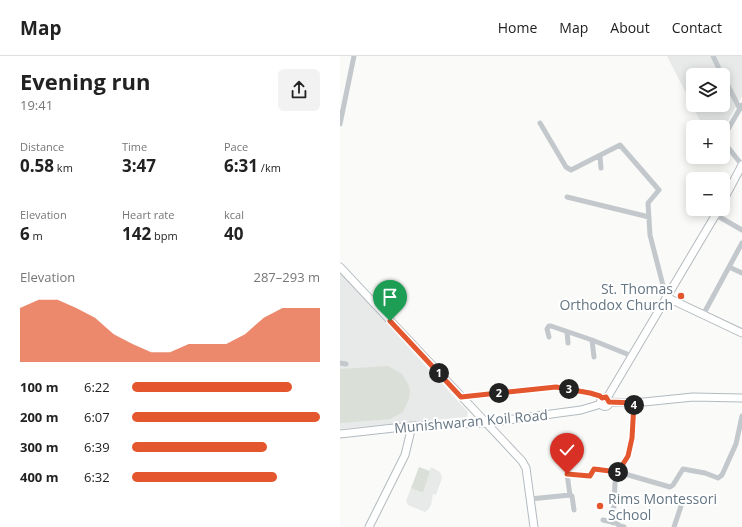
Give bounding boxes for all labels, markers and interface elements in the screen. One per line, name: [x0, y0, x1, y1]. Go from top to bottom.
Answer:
text: Map: [20, 15, 61, 41]
text: Home: [498, 18, 537, 37]
text: Map: [559, 18, 588, 37]
text: About: [610, 18, 650, 37]
text: Contact: [672, 18, 722, 37]
text: Evening run: [20, 66, 151, 96]
map controls: [686, 68, 730, 216]
button: layers: [686, 68, 730, 112]
button: share: [278, 69, 320, 111]
text: 19:41: [20, 96, 53, 114]
button: +: [686, 120, 730, 164]
text: Distance: [20, 139, 64, 154]
text: Time: [122, 139, 147, 154]
text: Pace: [224, 139, 248, 154]
text: 0.58: [20, 154, 54, 177]
text: 3:47: [122, 154, 156, 177]
text: 6:31: [224, 154, 258, 177]
text: km: [54, 160, 73, 175]
text: /km: [258, 160, 281, 175]
button: −: [686, 172, 730, 216]
text: Elevation: [20, 207, 67, 222]
text: Heart rate: [122, 207, 174, 222]
text: kcal: [224, 207, 244, 222]
text: 6: [20, 222, 30, 245]
text: 142: [122, 222, 151, 245]
text: 40: [224, 222, 243, 245]
text: m: [30, 228, 43, 243]
text: bpm: [151, 228, 178, 243]
text: Elevation: [20, 268, 75, 286]
text: 287–293 m: [253, 268, 320, 286]
place label: St. Thomas Orthodox Church: [559, 279, 673, 314]
pin: [373, 280, 407, 321]
icon: arrive: [379, 286, 401, 308]
marker: St. Thomas Orthodox Church: [676, 291, 686, 301]
pin: 1: [429, 363, 449, 383]
text: 1: [436, 365, 442, 380]
text: 100 m: [20, 378, 58, 396]
text: 6:22: [84, 378, 110, 396]
pin: 3: [559, 379, 579, 399]
text: 3: [566, 381, 572, 396]
pin: 2: [489, 383, 509, 403]
text: 2: [496, 385, 502, 400]
pin: 4: [624, 395, 644, 415]
text: 4: [631, 397, 637, 412]
street label: Munishwaran Koil Road: [393, 405, 549, 437]
text: 200 m: [20, 408, 58, 426]
text: 6:07: [84, 408, 110, 426]
pin: [550, 433, 584, 474]
text: 300 m: [20, 438, 58, 456]
text: 6:39: [84, 438, 110, 456]
icon: check: [556, 439, 578, 461]
pin: 5: [608, 462, 628, 482]
text: 5: [615, 464, 621, 479]
text: 400 m: [20, 468, 58, 486]
text: 6:32: [84, 468, 110, 486]
place label: Rims Montessori School: [608, 489, 717, 524]
marker: Rims Montessori School: [595, 501, 605, 511]

